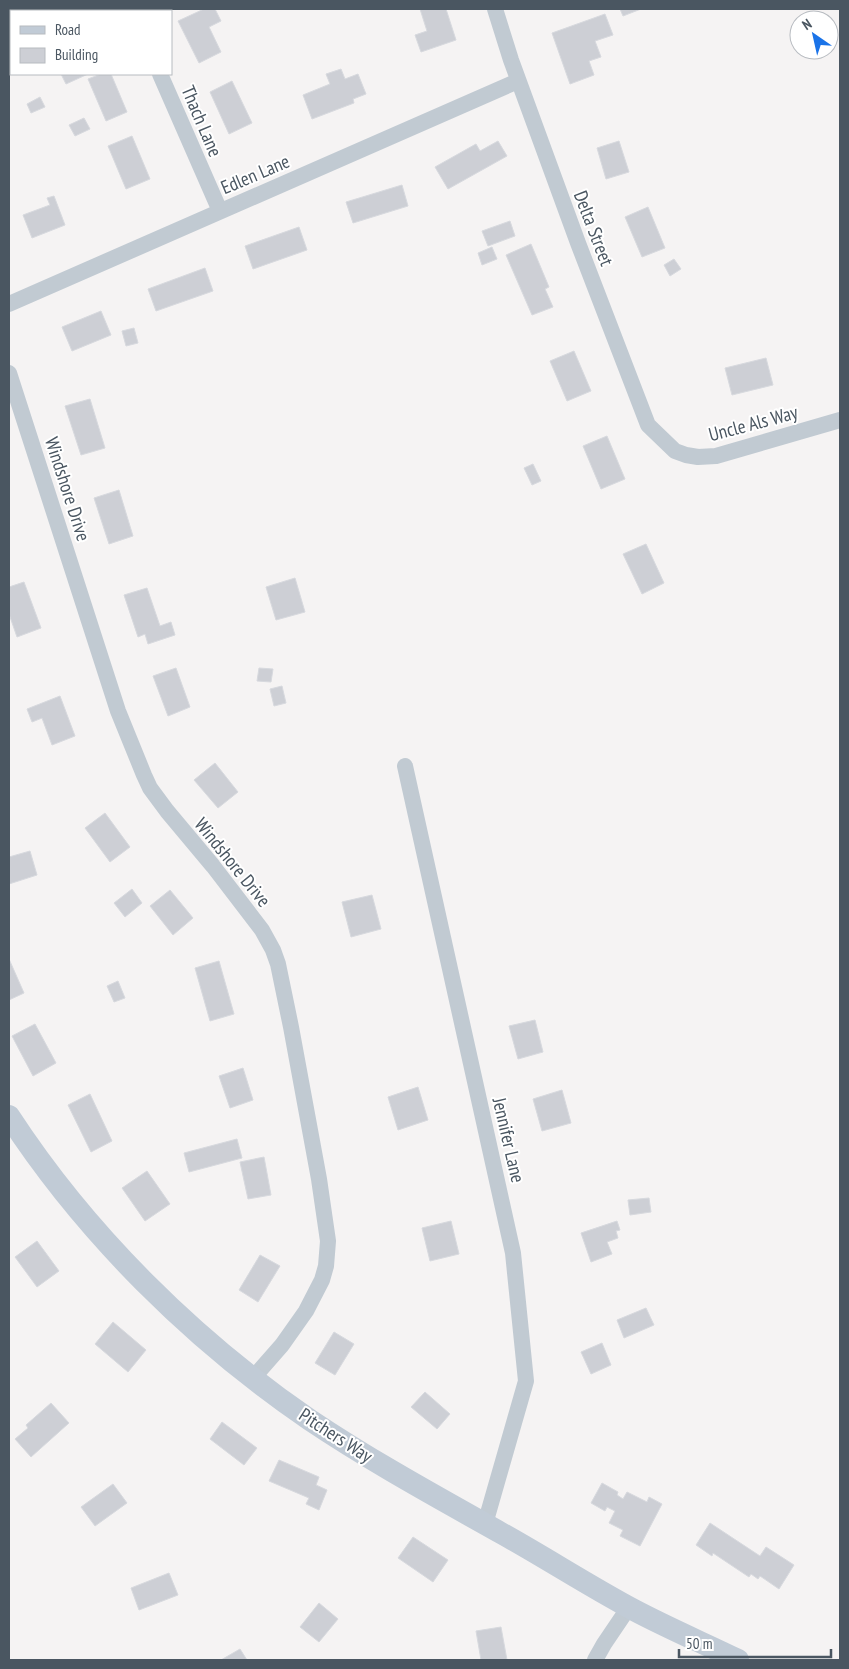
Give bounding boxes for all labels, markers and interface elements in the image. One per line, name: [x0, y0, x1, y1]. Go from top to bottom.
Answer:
legend: [10, 10, 172, 75]
north arrow: [789, 10, 839, 60]
text: N: [799, 15, 815, 34]
text: Road: [55, 20, 81, 39]
text: Building: [55, 45, 98, 64]
street label: Thach Lane: [176, 82, 228, 160]
street label: Edlen Lane: [217, 149, 293, 199]
street label: Delta Street: [569, 187, 620, 270]
street label: Uncle Als Way: [706, 399, 801, 446]
street label: Windshore Drive: [40, 434, 96, 544]
street label: Windshore Drive: [190, 812, 276, 912]
street label: Jennifer Lane: [487, 1094, 530, 1185]
street label: Pitchers Way: [295, 1402, 378, 1468]
scale bar: [679, 1626, 832, 1658]
text: 50 m: [686, 1634, 712, 1653]

